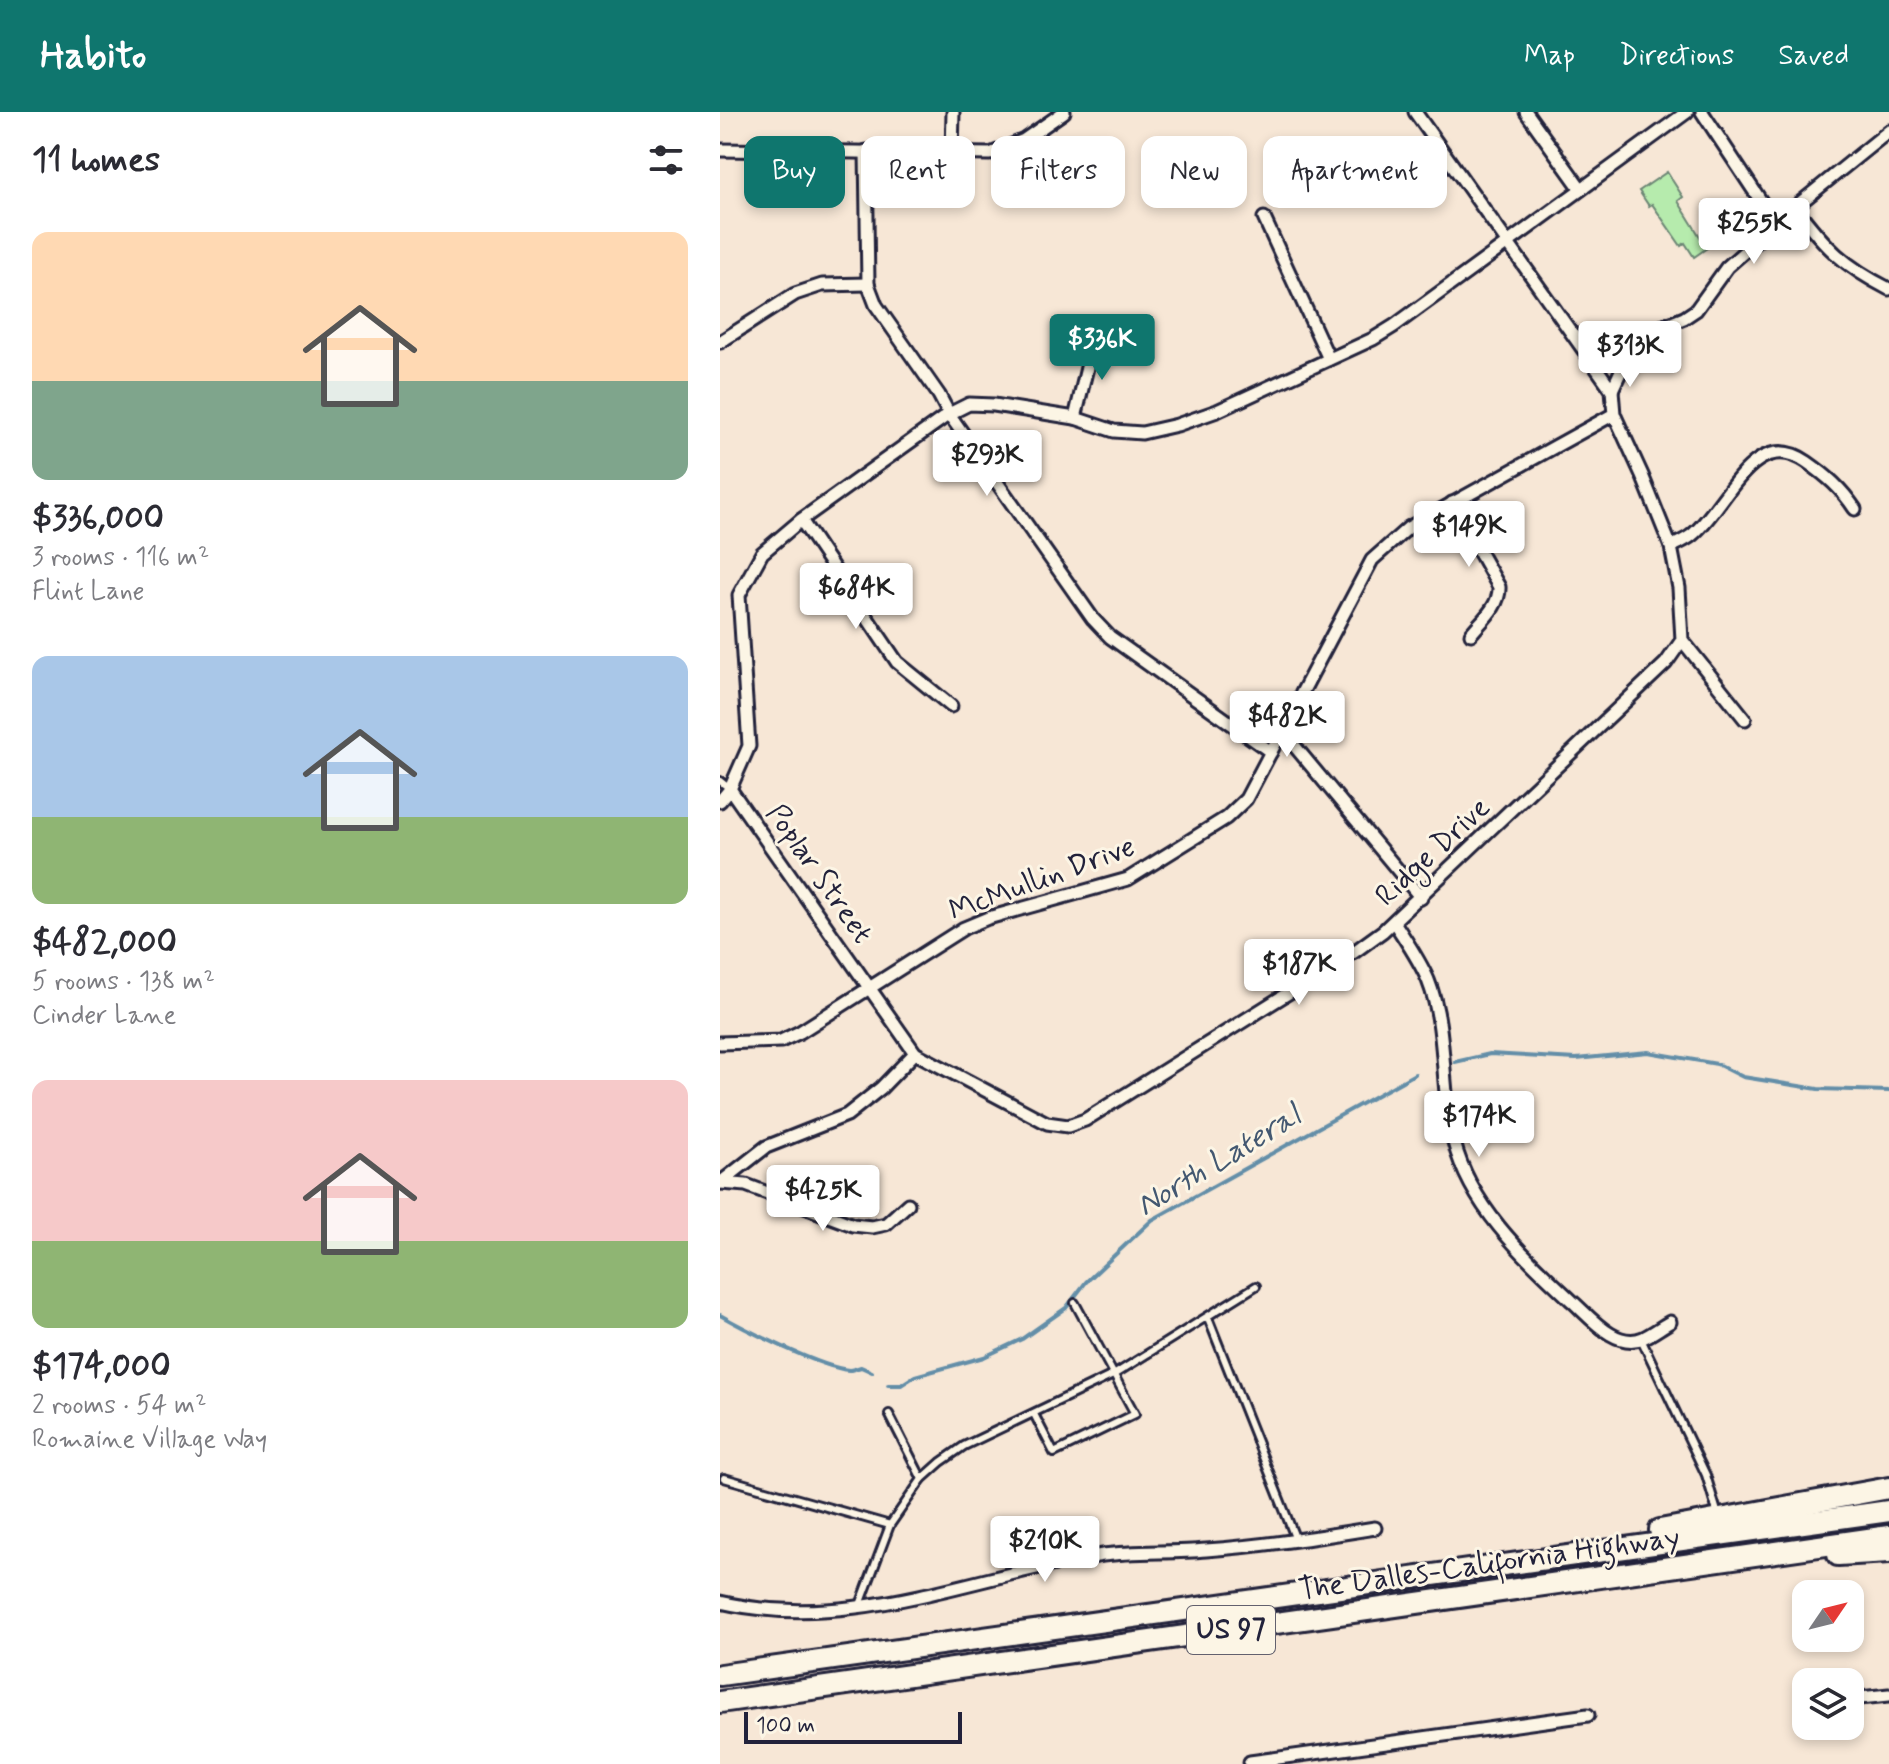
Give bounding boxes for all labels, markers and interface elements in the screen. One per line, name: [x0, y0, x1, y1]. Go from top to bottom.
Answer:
text: Habito: [40, 32, 146, 81]
text: Map: [1524, 38, 1575, 75]
text: Directions: [1619, 38, 1734, 75]
text: Saved: [1778, 38, 1849, 75]
chip: Buy: [744, 136, 845, 208]
chip: Rent: [861, 136, 975, 208]
chip: Filters: [991, 136, 1125, 208]
chip: New: [1141, 136, 1247, 208]
chip: Apartment: [1263, 136, 1447, 208]
text: 11 homes: [32, 138, 160, 183]
icon: filters: [644, 138, 688, 182]
pin: $255K: [1698, 198, 1810, 266]
text: $255K: [1717, 207, 1791, 241]
icon: home: [288, 284, 432, 428]
pin: $336K: [1046, 314, 1158, 382]
pin: $313K: [1574, 321, 1686, 389]
text: $336K: [1068, 323, 1136, 357]
text: $313K: [1596, 330, 1664, 364]
pin: $293K: [931, 430, 1043, 498]
text: $293K: [951, 439, 1023, 473]
text: $336,000: [32, 496, 164, 541]
pin: $149K: [1413, 501, 1525, 569]
text: $149K: [1432, 510, 1506, 544]
text: 3 rooms · 116 m²: [32, 541, 209, 575]
pin: $684K: [800, 563, 912, 631]
text: $684K: [818, 572, 894, 606]
text: Flint Lane: [32, 575, 145, 609]
pin: $482K: [1231, 691, 1343, 759]
text: $482K: [1248, 700, 1326, 734]
icon: home: [288, 708, 432, 852]
street label: Ridge Drive: [1367, 789, 1500, 917]
street label: Poplar Street: [757, 796, 881, 952]
street label: McMullin Drive: [944, 827, 1140, 931]
text: $482,000: [32, 920, 177, 965]
pin: $187K: [1243, 939, 1355, 1007]
text: $187K: [1262, 948, 1336, 982]
text: 5 rooms · 138 m²: [32, 965, 215, 999]
text: Cinder Lane: [32, 999, 176, 1033]
pin: $174K: [1423, 1091, 1535, 1159]
water label: North Lateral: [1129, 1094, 1311, 1227]
text: $174K: [1442, 1100, 1516, 1134]
icon: home: [288, 1132, 432, 1276]
pin: $425K: [767, 1165, 879, 1233]
text: $425K: [785, 1174, 861, 1208]
text: $174,000: [32, 1344, 171, 1389]
text: 2 rooms · 54 m²: [32, 1389, 207, 1423]
text: Romaine Village Way: [32, 1423, 267, 1457]
pin: $210K: [989, 1516, 1101, 1584]
street label: The Dalles-California Highway: [1296, 1518, 1683, 1613]
text: $210K: [1008, 1525, 1082, 1559]
north arrow: [1792, 1580, 1864, 1652]
map controls: [1792, 1580, 1864, 1740]
road number: US 97: [1187, 1606, 1275, 1654]
button: layers: [1792, 1668, 1864, 1740]
scale bar: [744, 1708, 962, 1744]
text: 100 m: [756, 1712, 815, 1740]

